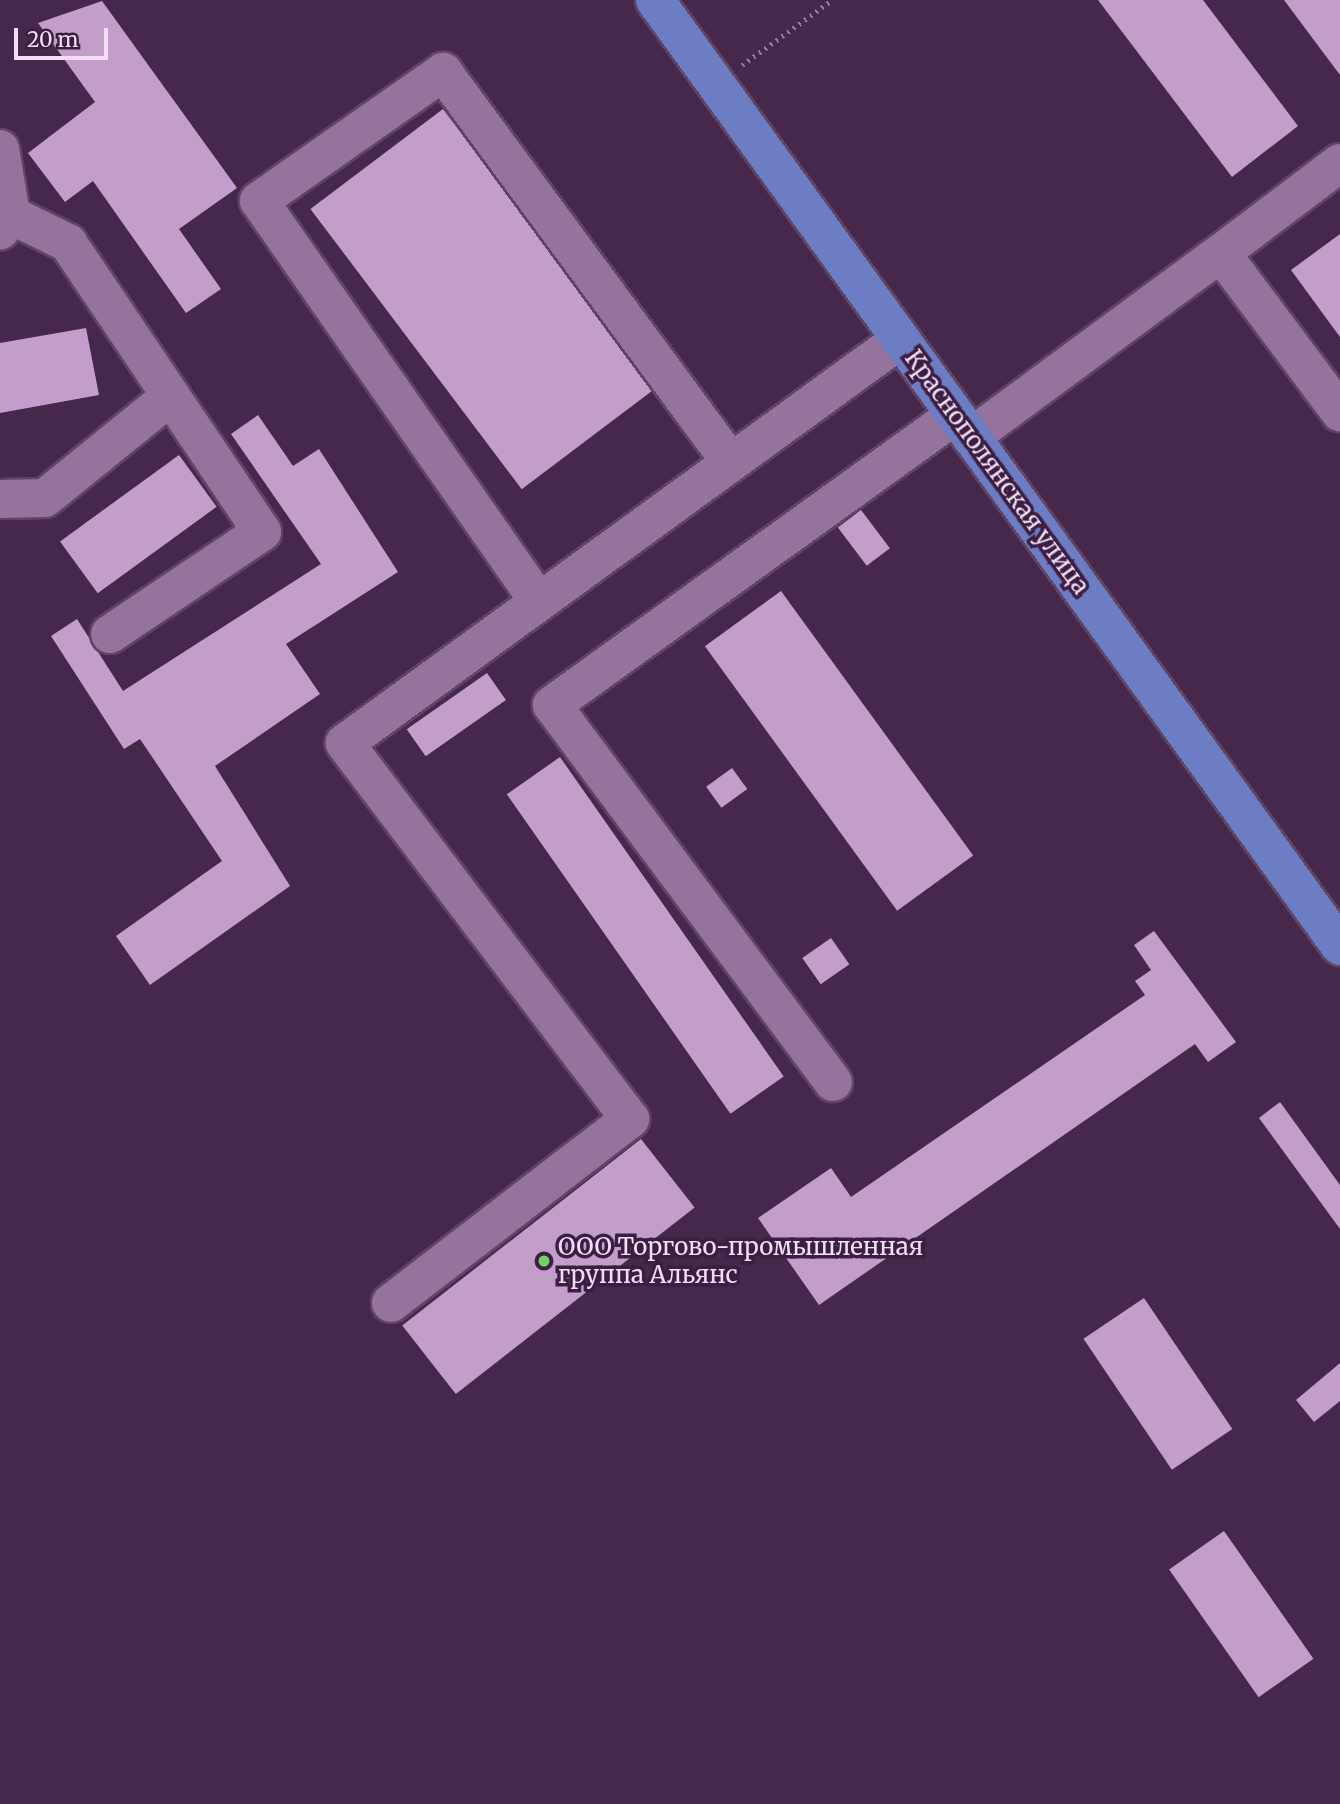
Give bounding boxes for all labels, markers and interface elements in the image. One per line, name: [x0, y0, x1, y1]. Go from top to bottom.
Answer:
scale bar: [18, 14, 112, 58]
text: 20 m: [27, 26, 78, 53]
street label: Краснополянская улица: [899, 344, 1095, 600]
place label: ООО Торгово-промышленная группа Альянс: [558, 1233, 923, 1289]
marker: ООО Торгово-промышленная группа Альянс: [536, 1253, 552, 1269]

